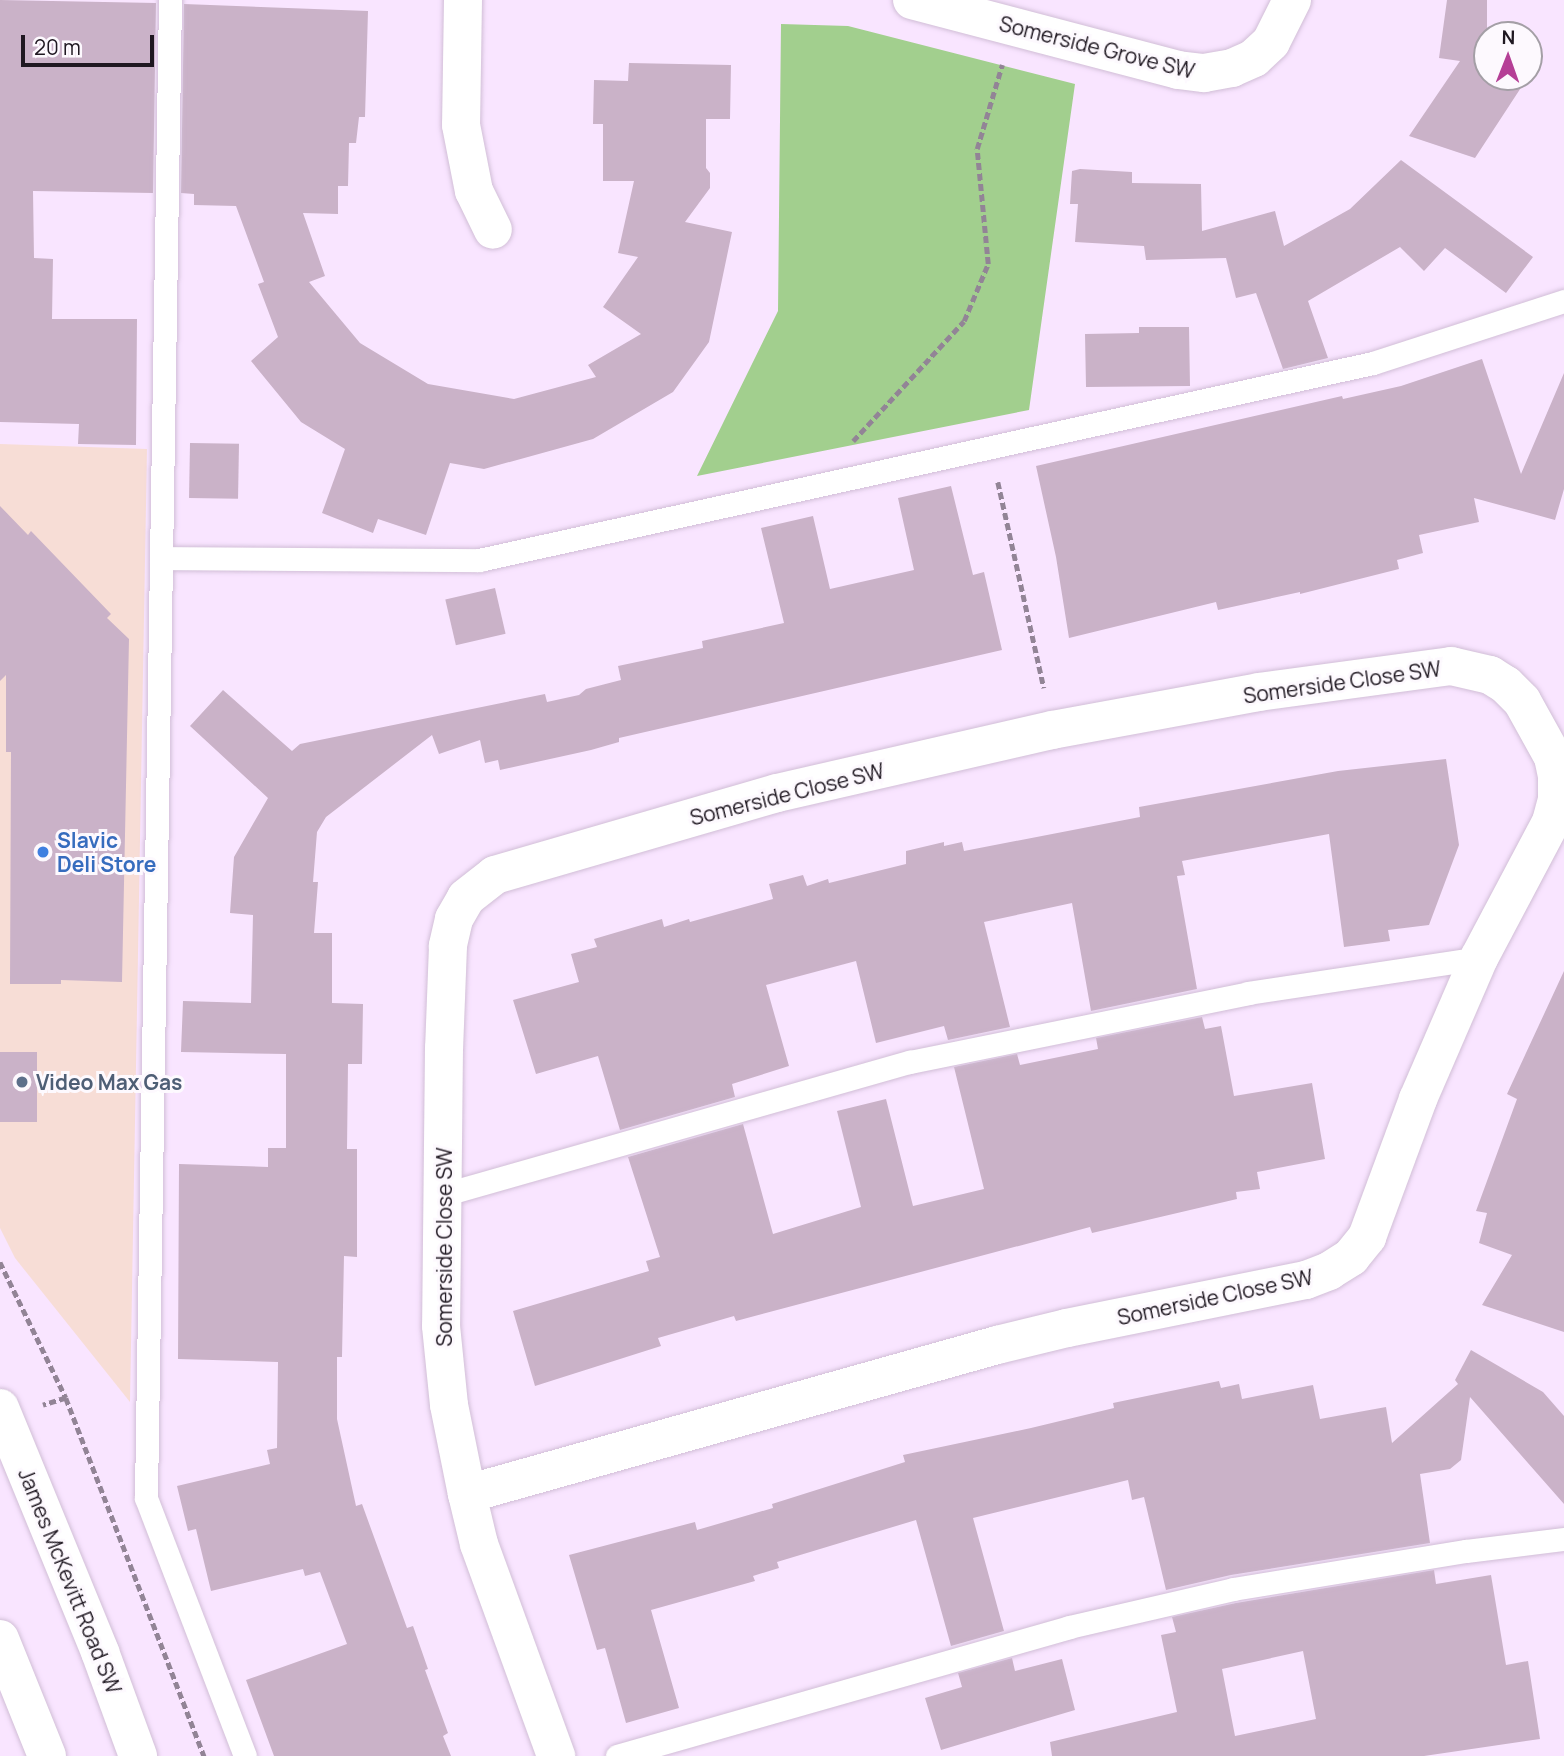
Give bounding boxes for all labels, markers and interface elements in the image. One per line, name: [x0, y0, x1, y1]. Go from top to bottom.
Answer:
street label: Somerside Grove SW: [997, 11, 1197, 83]
scale bar: [24, 21, 158, 65]
north arrow: [1473, 21, 1543, 91]
text: N: [1501, 24, 1515, 50]
text: 20 m: [34, 33, 81, 61]
street label: Somerside Close SW: [1242, 656, 1442, 708]
street label: Somerside Close SW: [687, 758, 887, 830]
place label: Slavic Deli Store: [57, 827, 156, 877]
marker: Slavic Deli Store: [35, 844, 51, 860]
place label: Video Max Gas: [36, 1069, 182, 1095]
marker: Video Max Gas: [14, 1074, 30, 1090]
street label: Somerside Close SW: [431, 1147, 457, 1347]
street label: Somerside Close SW: [1115, 1264, 1315, 1330]
street label: James McKevitt Road SW: [13, 1465, 127, 1697]

